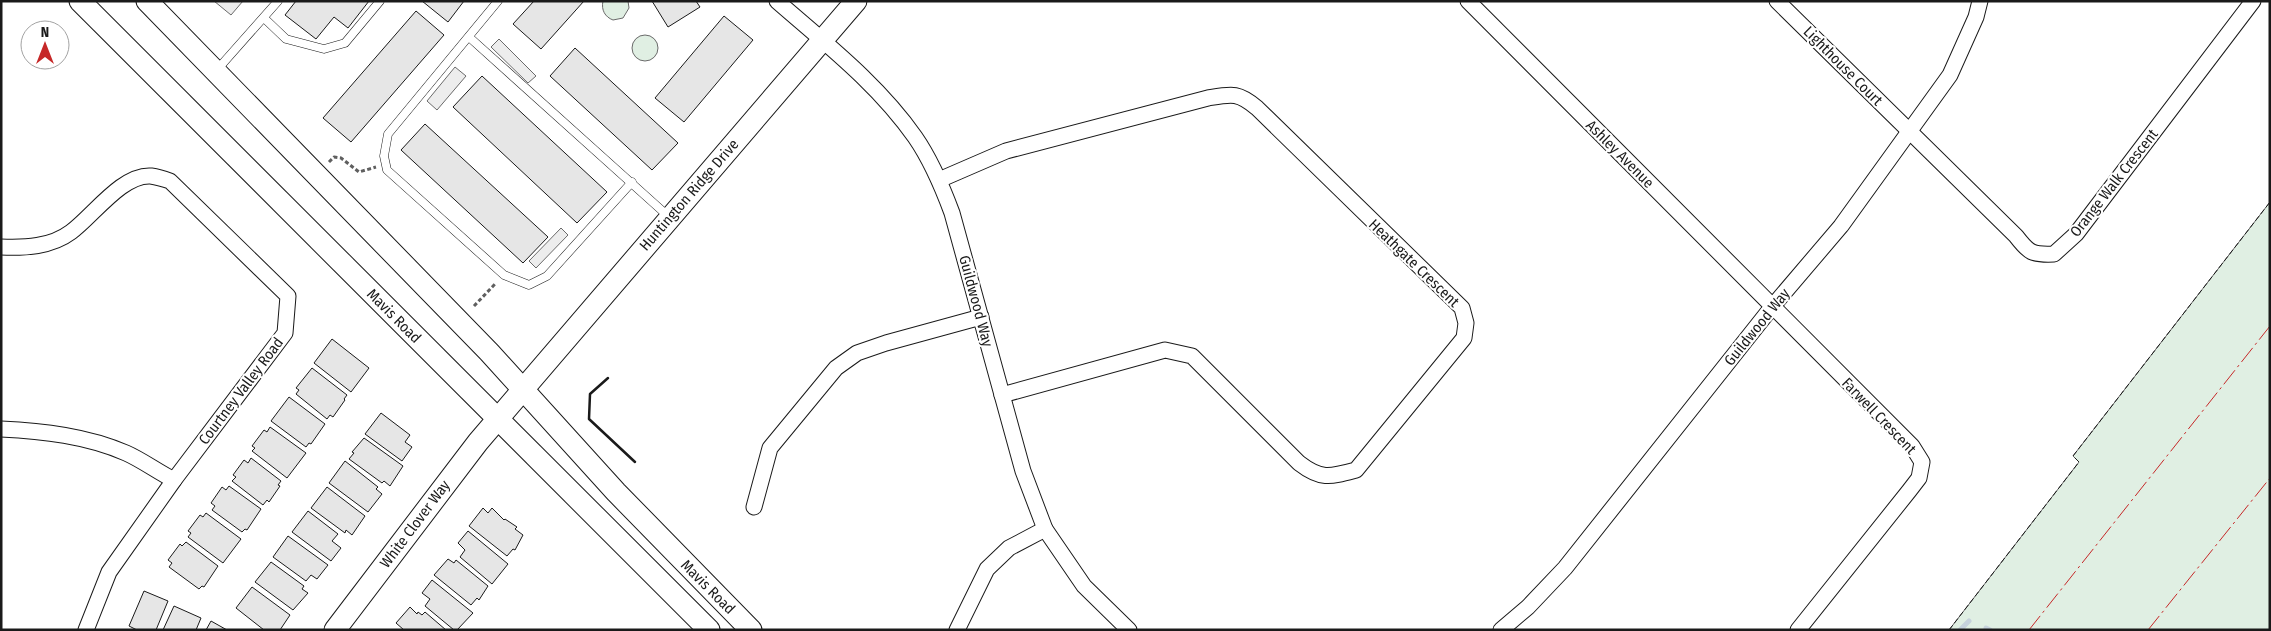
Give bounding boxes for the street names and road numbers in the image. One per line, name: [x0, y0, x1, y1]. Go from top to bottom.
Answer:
street label: Lighthouse Court: [1800, 23, 1886, 109]
street label: Ashley Avenue: [1582, 116, 1658, 192]
street label: Orange Walk Crescent: [2066, 125, 2162, 241]
street label: Huntington Ridge Drive: [636, 136, 742, 254]
street label: Heathgate Crescent: [1365, 215, 1463, 311]
street label: Guildwood Way: [955, 253, 997, 349]
street label: Mavis Road: [363, 285, 425, 347]
street label: Guildwood Way: [1720, 285, 1794, 369]
street label: Courtney Valley Road: [195, 334, 287, 448]
street label: Farwell Crescent: [1838, 374, 1920, 458]
street label: White Clover Way: [376, 476, 454, 571]
street label: Mavis Road: [677, 556, 739, 618]

